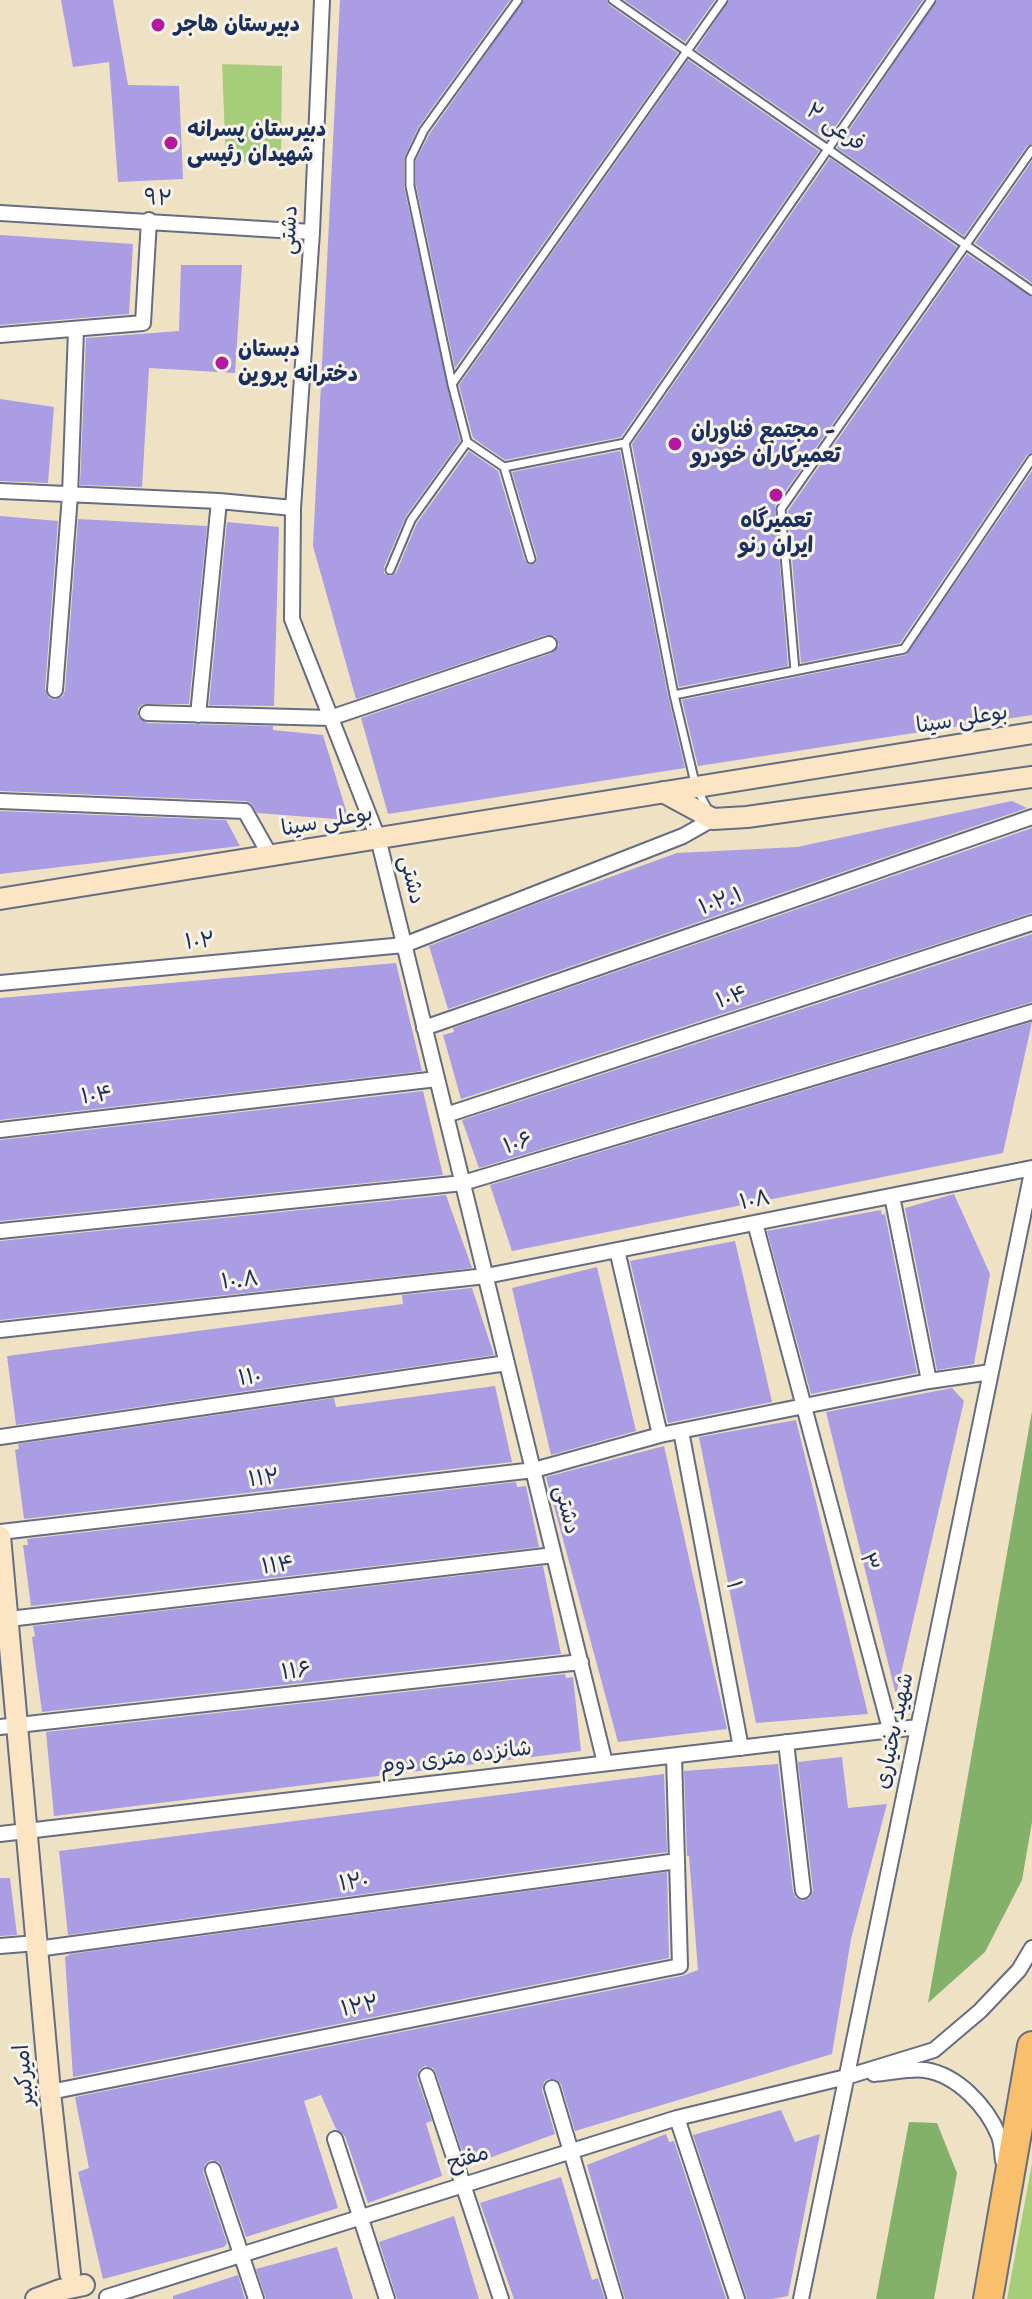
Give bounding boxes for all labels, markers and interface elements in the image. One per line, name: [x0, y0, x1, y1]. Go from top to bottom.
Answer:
place label: دبیرستان هاجر: [174, 12, 300, 38]
marker: دبیرستان هاجر: [149, 16, 167, 34]
street label: فرعی ۲: [800, 98, 870, 158]
place label: دبیرستان پسرانه شهیدان رئیسی: [187, 117, 326, 168]
marker: دبیرستان پسرانه شهیدان رئیسی: [162, 134, 180, 152]
street label: ۹۲: [143, 185, 173, 213]
street label: دشتی: [276, 205, 304, 255]
place label: دبستان دخترانه پروین: [238, 337, 358, 388]
marker: دبستان دخترانه پروین: [213, 354, 231, 372]
place label: مجتمع فناوران - تعمیرکاران خودرو: [691, 418, 841, 470]
marker: مجتمع فناوران - تعمیرکاران خودرو: [666, 435, 684, 453]
marker: تعمیرگاه ایران رنو: [767, 486, 785, 504]
place label: تعمیرگاه ایران رنو: [739, 508, 813, 560]
street label: بوعلی سینا: [914, 700, 1010, 740]
street label: بوعلی سینا: [279, 801, 375, 843]
street label: دشتی: [392, 853, 430, 907]
street label: ۱۰۲.۱: [696, 882, 746, 922]
street label: ۱۰۲: [184, 928, 216, 956]
street label: ۱۰۴: [713, 981, 751, 1015]
street label: ۱۰۴: [80, 1081, 114, 1111]
street label: ۱۰۶: [501, 1127, 535, 1161]
street label: ۱۰۸: [737, 1185, 773, 1217]
street label: ۱۰.۸: [220, 1266, 260, 1296]
street label: ۱۱۰: [237, 1363, 263, 1393]
street label: ۱۱۲: [247, 1464, 281, 1494]
street label: دشتی: [547, 1483, 585, 1537]
street label: ۳: [853, 1550, 883, 1574]
street label: ۱۱۴: [260, 1551, 296, 1581]
street label: ۱: [719, 1579, 747, 1591]
street label: ۱۱۶: [280, 1657, 312, 1687]
street label: شهید بختیاری: [870, 1670, 920, 1792]
street label: شانزده متری دوم: [379, 1736, 533, 1780]
street label: ۱۲۰: [337, 1868, 371, 1898]
street label: ۱۲۲: [339, 1990, 381, 2024]
street label: امیرکبیر: [9, 2043, 41, 2107]
street label: مفتح: [444, 2140, 492, 2178]

